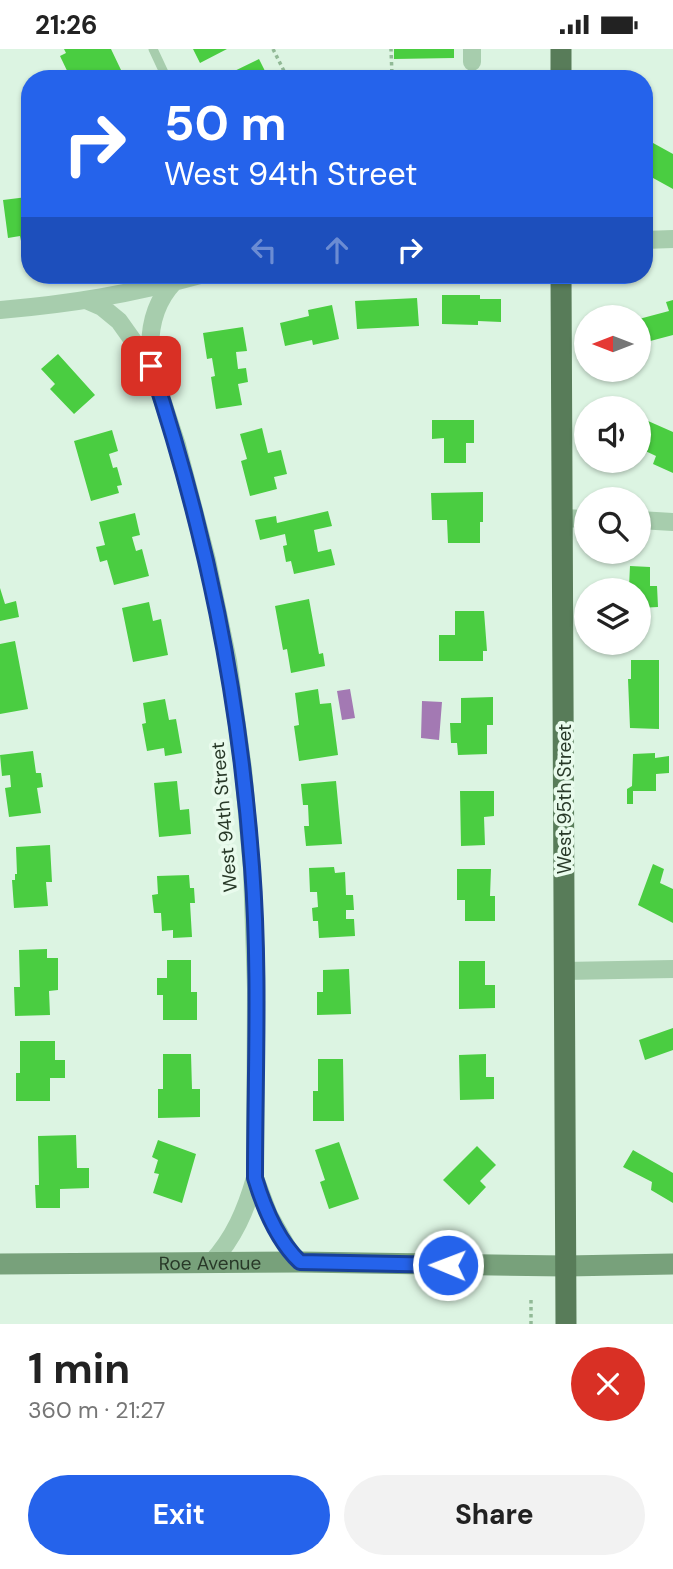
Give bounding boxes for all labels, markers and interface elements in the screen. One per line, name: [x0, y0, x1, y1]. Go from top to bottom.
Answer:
text: 21:26: [35, 8, 98, 42]
text: 50 m: [164, 91, 287, 155]
icon: right: [49, 98, 140, 189]
text: West 94th Street: [164, 153, 418, 195]
icon: left: [245, 231, 283, 269]
icon: ahead: [318, 231, 356, 269]
icon: right: [391, 231, 429, 269]
north arrow: [574, 305, 651, 381]
map controls: [574, 305, 651, 655]
pin: [121, 336, 181, 396]
icon: arrive: [132, 347, 170, 385]
button: sound: [574, 396, 651, 473]
button: search: [574, 487, 651, 564]
button: layers: [574, 578, 651, 655]
street label: West 95th Street: [552, 724, 577, 874]
street label: West 94th Street: [205, 741, 243, 893]
position arrow: [411, 1228, 485, 1302]
street label: Roe Avenue: [159, 1250, 261, 1275]
text: 1 min: [28, 1341, 130, 1396]
button: close: [571, 1347, 645, 1421]
text: 360 m · 21:27: [28, 1395, 165, 1425]
button: Exit: [28, 1475, 330, 1555]
button: Share: [344, 1475, 645, 1555]

